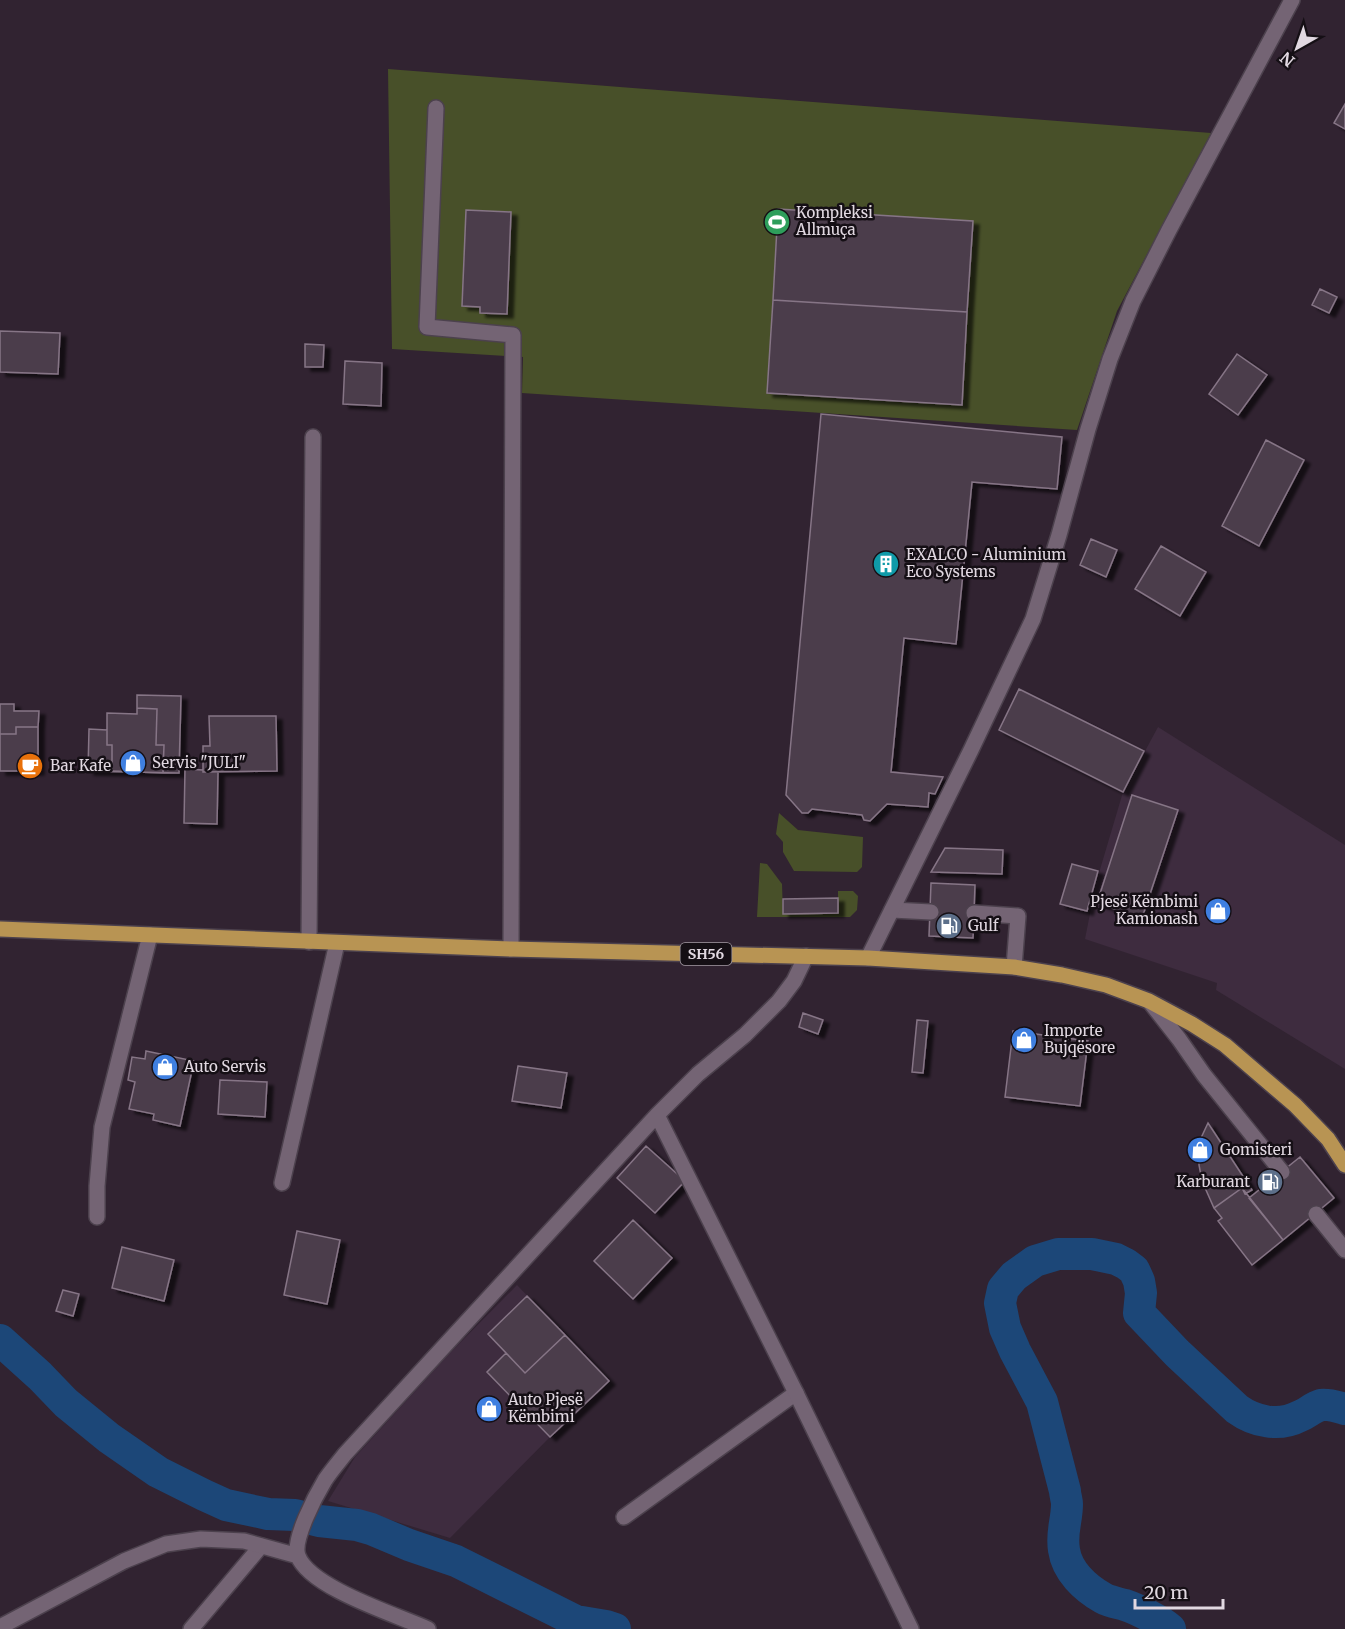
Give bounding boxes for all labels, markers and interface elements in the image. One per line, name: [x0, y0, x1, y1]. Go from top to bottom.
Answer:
north arrow: [1267, 18, 1327, 78]
text: N: [1276, 48, 1299, 71]
place label: Kompleksi Allmuça: [795, 203, 873, 239]
sports icon: Kompleksi Allmuça: [762, 207, 792, 237]
place label: EXALCO - Aluminium Eco Systems: [906, 545, 1066, 581]
building icon: EXALCO - Aluminium Eco Systems: [871, 549, 901, 579]
shop icon: Servis "JULI": [118, 748, 148, 778]
cafe icon: Bar Kafe: [15, 751, 45, 781]
place label: Servis "JULI": [152, 753, 246, 772]
place label: Bar Kafe: [50, 756, 111, 775]
place label: Pjesë Këmbimi Kamionash: [1090, 892, 1198, 928]
shop icon: Pjesë Këmbimi Kamionash: [1203, 896, 1233, 926]
fuel station icon: Gulf: [934, 911, 964, 941]
place label: Gulf: [968, 916, 1000, 935]
road number: SH56: [680, 943, 732, 965]
place label: Importe Bujqësore: [1044, 1021, 1115, 1057]
shop icon: Importe Bujqësore: [1009, 1025, 1039, 1055]
shop icon: Auto Servis: [150, 1052, 180, 1082]
place label: Auto Servis: [183, 1057, 266, 1076]
shop icon: Gomisteri: [1185, 1135, 1215, 1165]
place label: Gomisteri: [1220, 1140, 1292, 1159]
fuel station icon: Karburant: [1255, 1167, 1285, 1197]
place label: Karburant: [1176, 1172, 1250, 1191]
place label: Auto Pjesë Këmbimi: [507, 1390, 583, 1426]
shop icon: Auto Pjesë Këmbimi: [474, 1394, 504, 1424]
scale bar: [1135, 1572, 1224, 1610]
text: 20 m: [1144, 1581, 1188, 1604]

